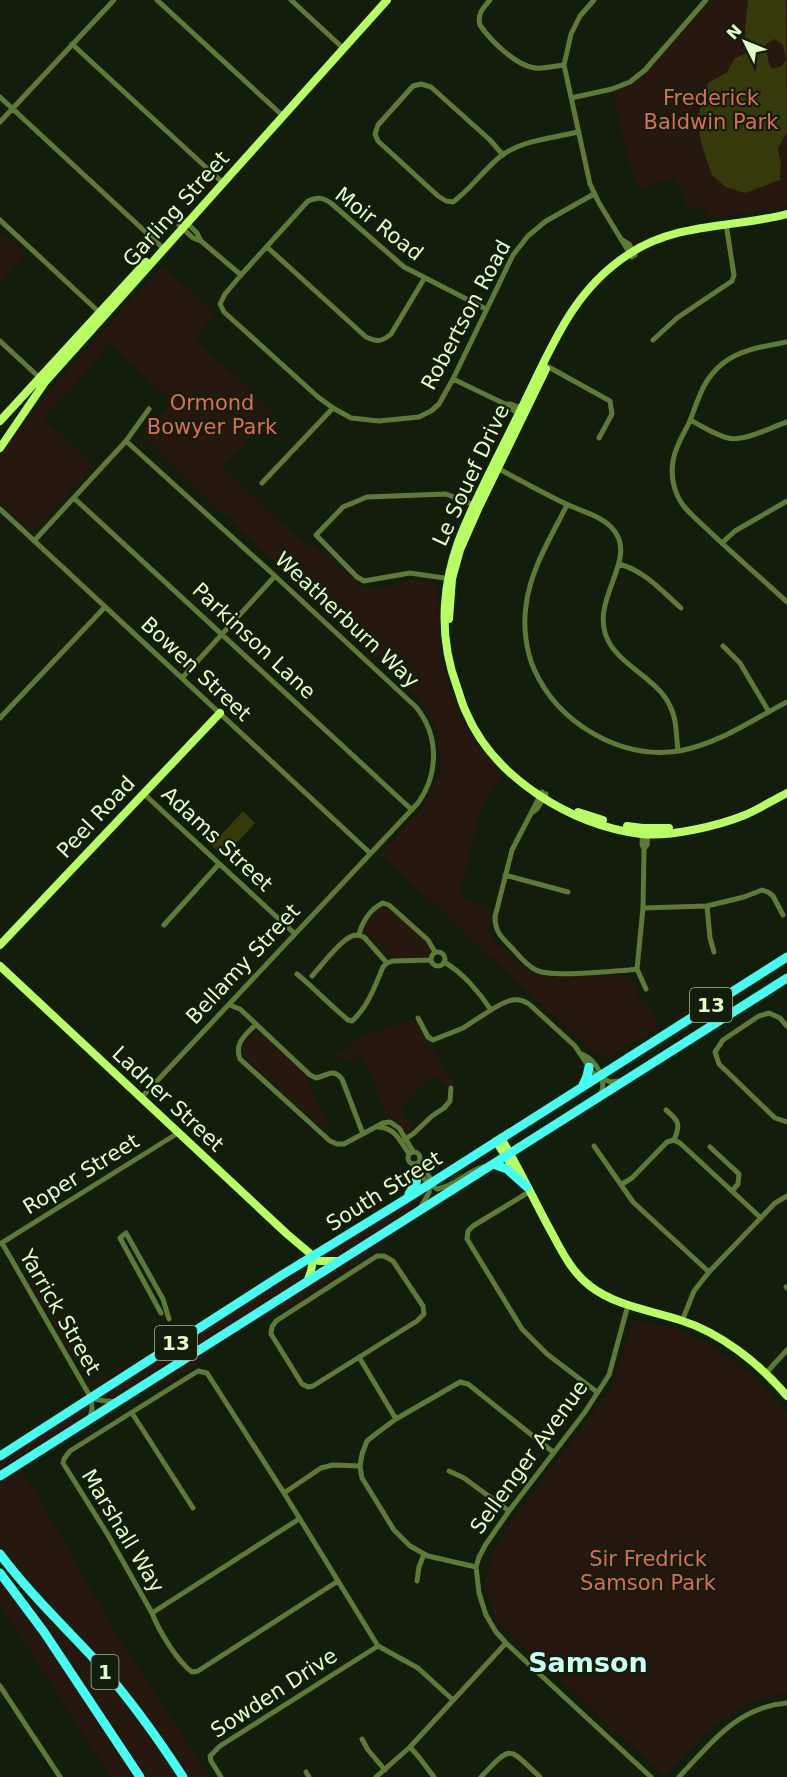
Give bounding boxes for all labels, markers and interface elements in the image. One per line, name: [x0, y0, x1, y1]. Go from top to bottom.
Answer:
north arrow: [715, 12, 775, 72]
text: N: [723, 21, 746, 43]
park label: Frederick Baldwin Park: [644, 86, 779, 134]
street label: Garling Street: [118, 147, 234, 271]
street label: Moir Road: [330, 182, 428, 266]
street label: Robertson Road: [416, 236, 516, 394]
park label: Ormond Bowyer Park: [147, 391, 278, 439]
street label: Le Souef Drive: [428, 400, 514, 550]
street label: Weatherburn Way: [270, 547, 424, 693]
street label: Parkinson Lane: [188, 578, 320, 704]
street label: Bowen Street: [136, 612, 256, 726]
street label: Peel Road: [52, 771, 140, 863]
street label: Adams Street: [157, 782, 277, 896]
street label: Bellamy Street: [181, 899, 305, 1029]
road number: 13: [690, 988, 732, 1022]
street label: Ladner Street: [107, 1041, 229, 1157]
street label: Roper Street: [19, 1129, 143, 1219]
street label: South Street: [322, 1146, 446, 1236]
street label: Yarrick Street: [14, 1245, 105, 1379]
road number: 13: [155, 1326, 197, 1360]
street label: Sellenger Avenue: [465, 1376, 593, 1538]
street label: Marshall Way: [77, 1465, 169, 1597]
park label: Sir Fredrick Samson Park: [580, 1547, 717, 1595]
street label: Sowden Drive: [206, 1643, 342, 1743]
district label: Samson: [528, 1647, 648, 1678]
road number: 1: [92, 1655, 118, 1689]

